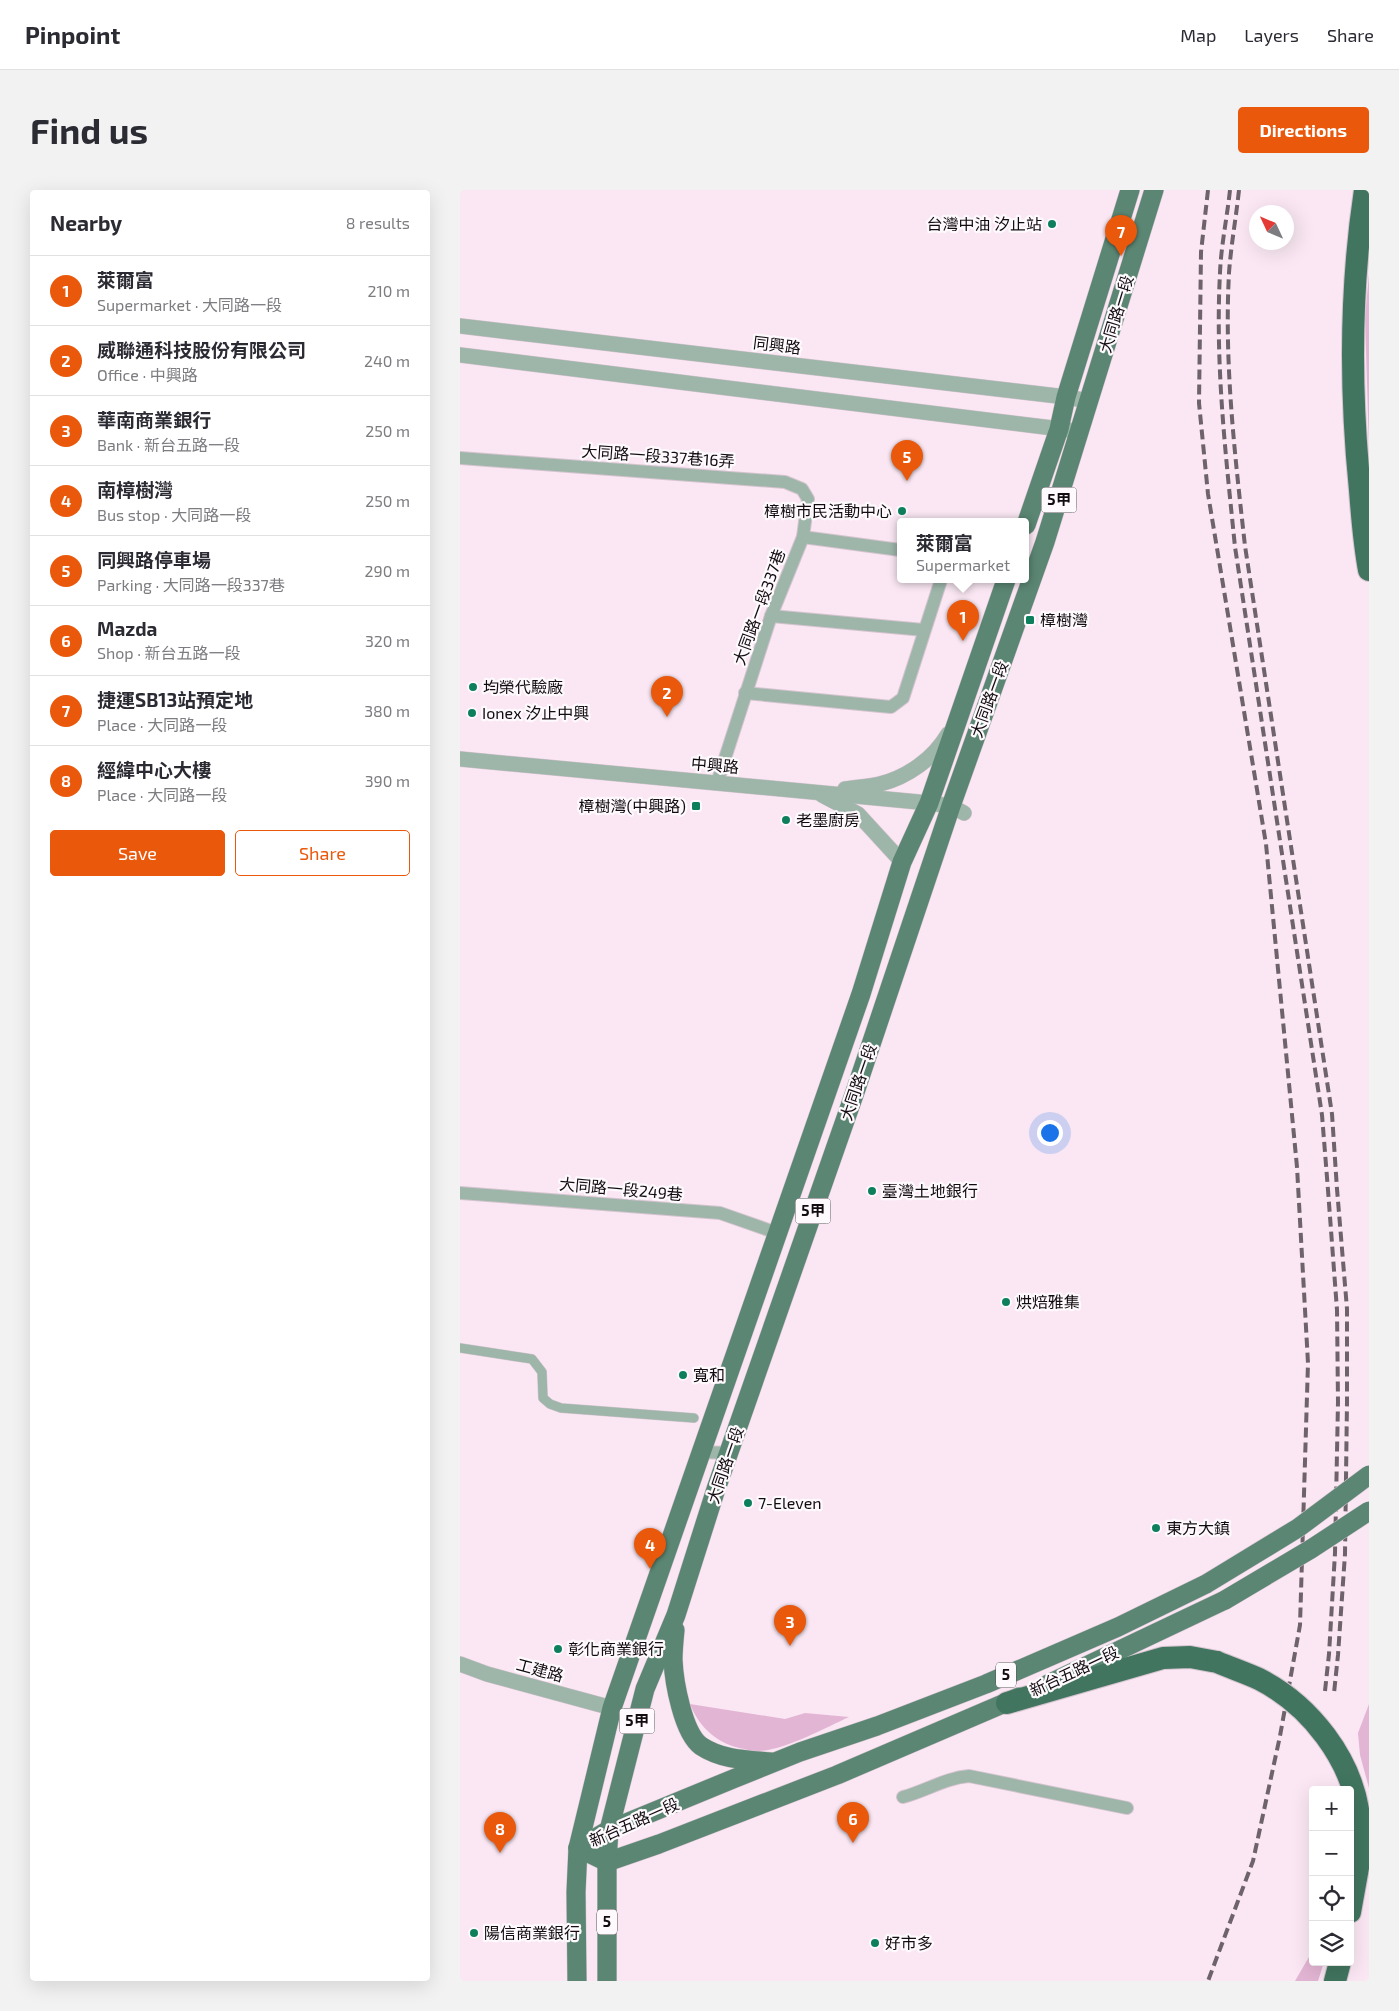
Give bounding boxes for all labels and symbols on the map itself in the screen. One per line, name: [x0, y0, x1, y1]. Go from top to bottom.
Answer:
north arrow: [1249, 205, 1294, 250]
place label: 台灣中油 汐止站: [926, 214, 1042, 233]
pin: 7: [1105, 215, 1137, 256]
marker: 台灣中油 汐止站: [1046, 218, 1058, 230]
street label: 大同路一段: [1095, 273, 1136, 355]
street label: 同興路: [752, 332, 802, 357]
pin: 5: [891, 440, 923, 481]
street label: 大同路一段337巷16弄: [581, 441, 735, 470]
road number: 5甲: [1042, 488, 1076, 512]
place label: 樟樹市民活動中心: [764, 501, 892, 520]
marker: 樟樹市民活動中心: [896, 505, 908, 517]
street label: 大同路一段337巷: [729, 546, 788, 667]
pin: 1: [947, 600, 979, 641]
place label: 樟樹灣: [1040, 610, 1088, 629]
marker: 樟樹灣: [1024, 614, 1036, 626]
street label: 大同路一段: [966, 658, 1011, 740]
pin: 2: [651, 676, 683, 717]
place label: 均榮代驗廠: [483, 677, 563, 696]
marker: 均榮代驗廠: [467, 681, 479, 693]
place label: Ionex 汐止中興: [482, 703, 589, 722]
marker: Ionex 汐止中興: [466, 707, 478, 719]
street label: 中興路: [690, 753, 740, 776]
place label: 樟樹灣(中興路): [579, 796, 686, 815]
marker: 樟樹灣(中興路): [690, 800, 702, 812]
place label: 老墨廚房: [796, 810, 860, 829]
marker: 老墨廚房: [780, 814, 792, 826]
street label: 大同路一段: [836, 1041, 880, 1123]
your location: [1037, 1120, 1063, 1146]
street label: 大同路一段249巷: [558, 1174, 684, 1203]
place label: 臺灣土地銀行: [882, 1181, 978, 1200]
marker: 臺灣土地銀行: [866, 1185, 878, 1197]
road number: 5甲: [796, 1198, 830, 1224]
place label: 烘焙雅集: [1016, 1292, 1080, 1311]
marker: 烘焙雅集: [1000, 1296, 1012, 1308]
place label: 寬和: [693, 1365, 725, 1384]
marker: 寬和: [677, 1369, 689, 1381]
street label: 大同路一段: [703, 1424, 747, 1506]
place label: 7-Eleven: [758, 1493, 822, 1512]
marker: 7-Eleven: [742, 1497, 754, 1509]
place label: 東方大鎮: [1166, 1518, 1230, 1537]
marker: 東方大鎮: [1150, 1522, 1162, 1534]
pin: 4: [634, 1528, 666, 1569]
pin: 3: [774, 1605, 806, 1646]
place label: 彰化商業銀行: [568, 1639, 664, 1658]
street label: 新台五路一段: [1026, 1642, 1121, 1699]
marker: 彰化商業銀行: [552, 1643, 564, 1655]
street label: 工建路: [514, 1654, 566, 1685]
road number: 5: [996, 1662, 1016, 1688]
road number: 5甲: [620, 1708, 654, 1734]
street label: 新台五路一段: [586, 1793, 682, 1850]
pin: 6: [837, 1802, 869, 1843]
pin: 8: [484, 1812, 516, 1853]
road number: 5: [597, 1910, 617, 1934]
place label: 陽信商業銀行: [484, 1923, 580, 1942]
marker: 陽信商業銀行: [468, 1927, 480, 1939]
place label: 好市多: [885, 1933, 933, 1952]
marker: 好市多: [869, 1937, 881, 1949]

